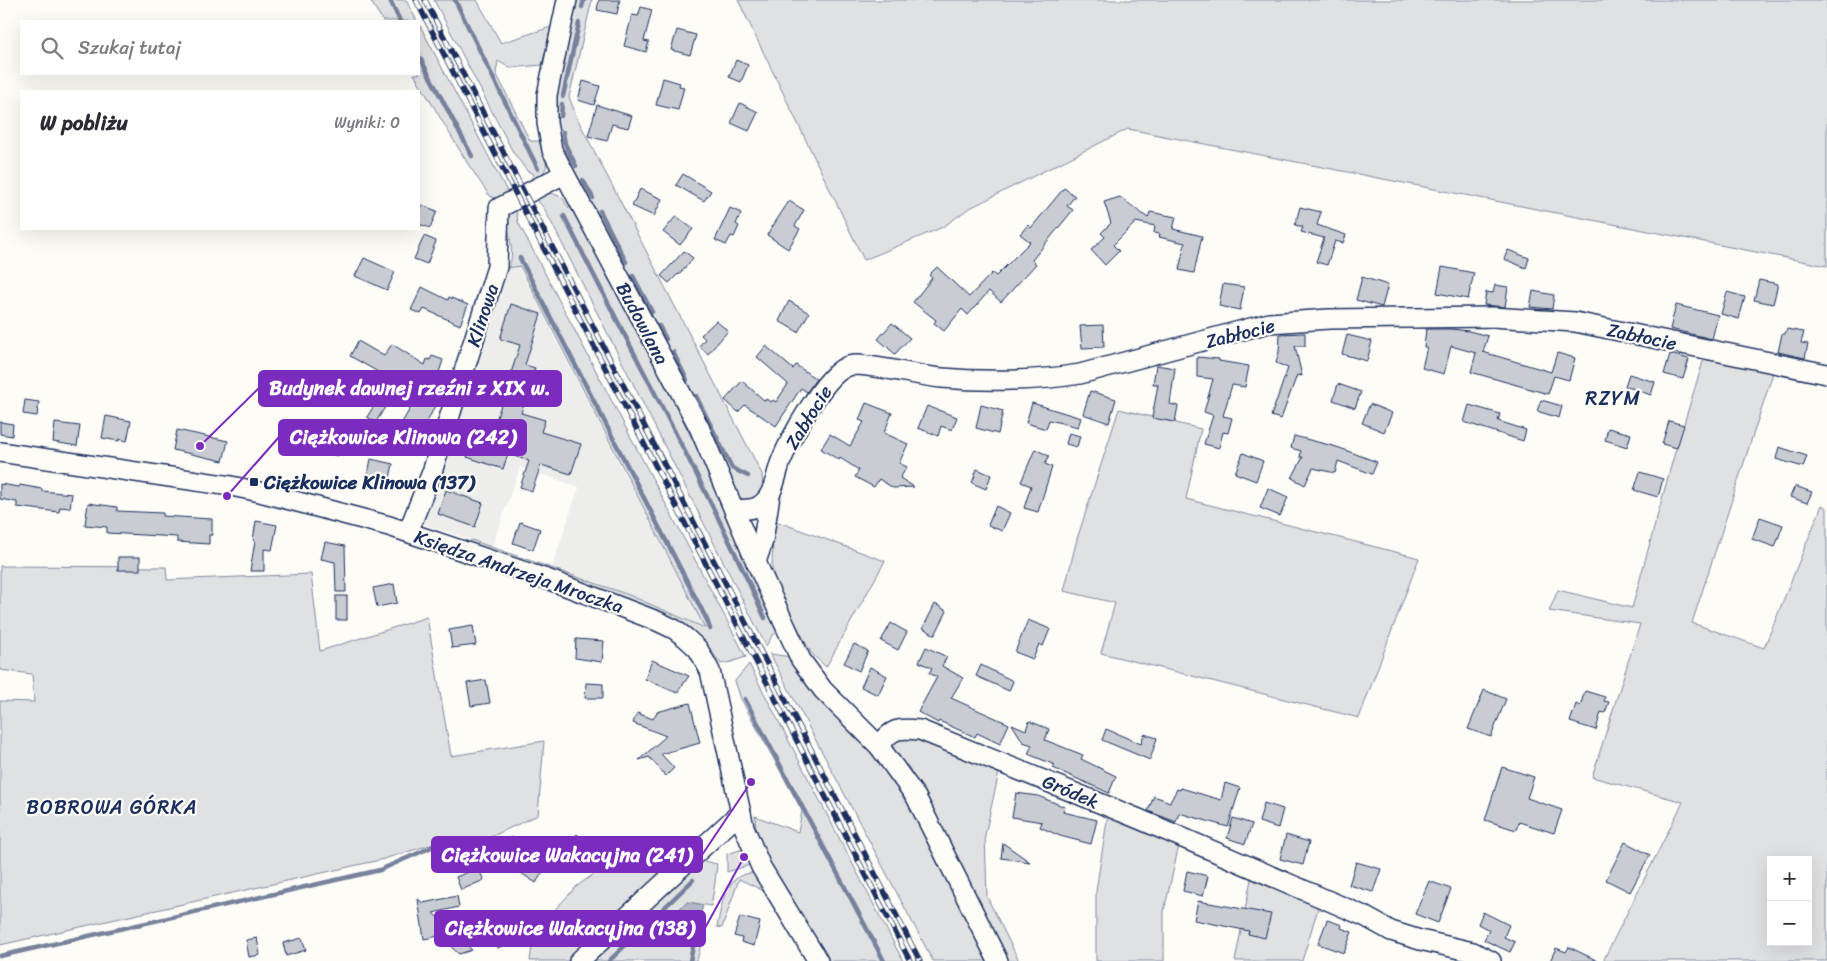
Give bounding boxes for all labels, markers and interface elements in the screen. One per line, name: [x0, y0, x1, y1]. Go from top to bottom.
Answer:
search box: [20, 20, 420, 75]
text: Szukaj tutaj: [78, 31, 181, 64]
icon: search: [38, 34, 66, 62]
text: W pobliżu: [40, 104, 128, 142]
text: Wyniki: 0: [334, 108, 400, 137]
street label: Budowlana: [607, 276, 678, 371]
street label: Klinowa: [457, 279, 508, 351]
street label: Zabłocie: [1202, 309, 1279, 358]
street label: Zabłocie: [1604, 313, 1680, 360]
callout: Budynek dawnej rzeźni z XIX w.: [259, 371, 561, 406]
text: Budynek dawnej rzeźni z XIX w.: [269, 371, 551, 406]
street label: Zabłocie: [776, 378, 841, 456]
district label: RZYM: [1585, 381, 1641, 416]
callout: Ciężkowice Klinowa (242): [279, 420, 526, 455]
text: Ciężkowice Klinowa (242): [289, 420, 518, 455]
place label: Ciężkowice Klinowa (137): [263, 466, 476, 499]
marker: Ciężkowice Klinowa (137): [248, 476, 260, 488]
street label: Księdza Andrzeja Mroczka: [410, 520, 628, 623]
street label: Gródek: [1037, 765, 1104, 818]
district label: BOBROWA GÓRKA: [26, 790, 198, 825]
callout: Ciężkowice Wakacyjna (241): [432, 837, 702, 872]
text: Ciężkowice Wakacyjna (241): [441, 838, 694, 873]
map controls: [1767, 856, 1812, 946]
button: +: [1767, 856, 1812, 901]
button: −: [1767, 901, 1812, 946]
callout: Ciężkowice Wakacyjna (138): [435, 911, 705, 946]
text: Ciężkowice Wakacyjna (138): [444, 911, 697, 946]

